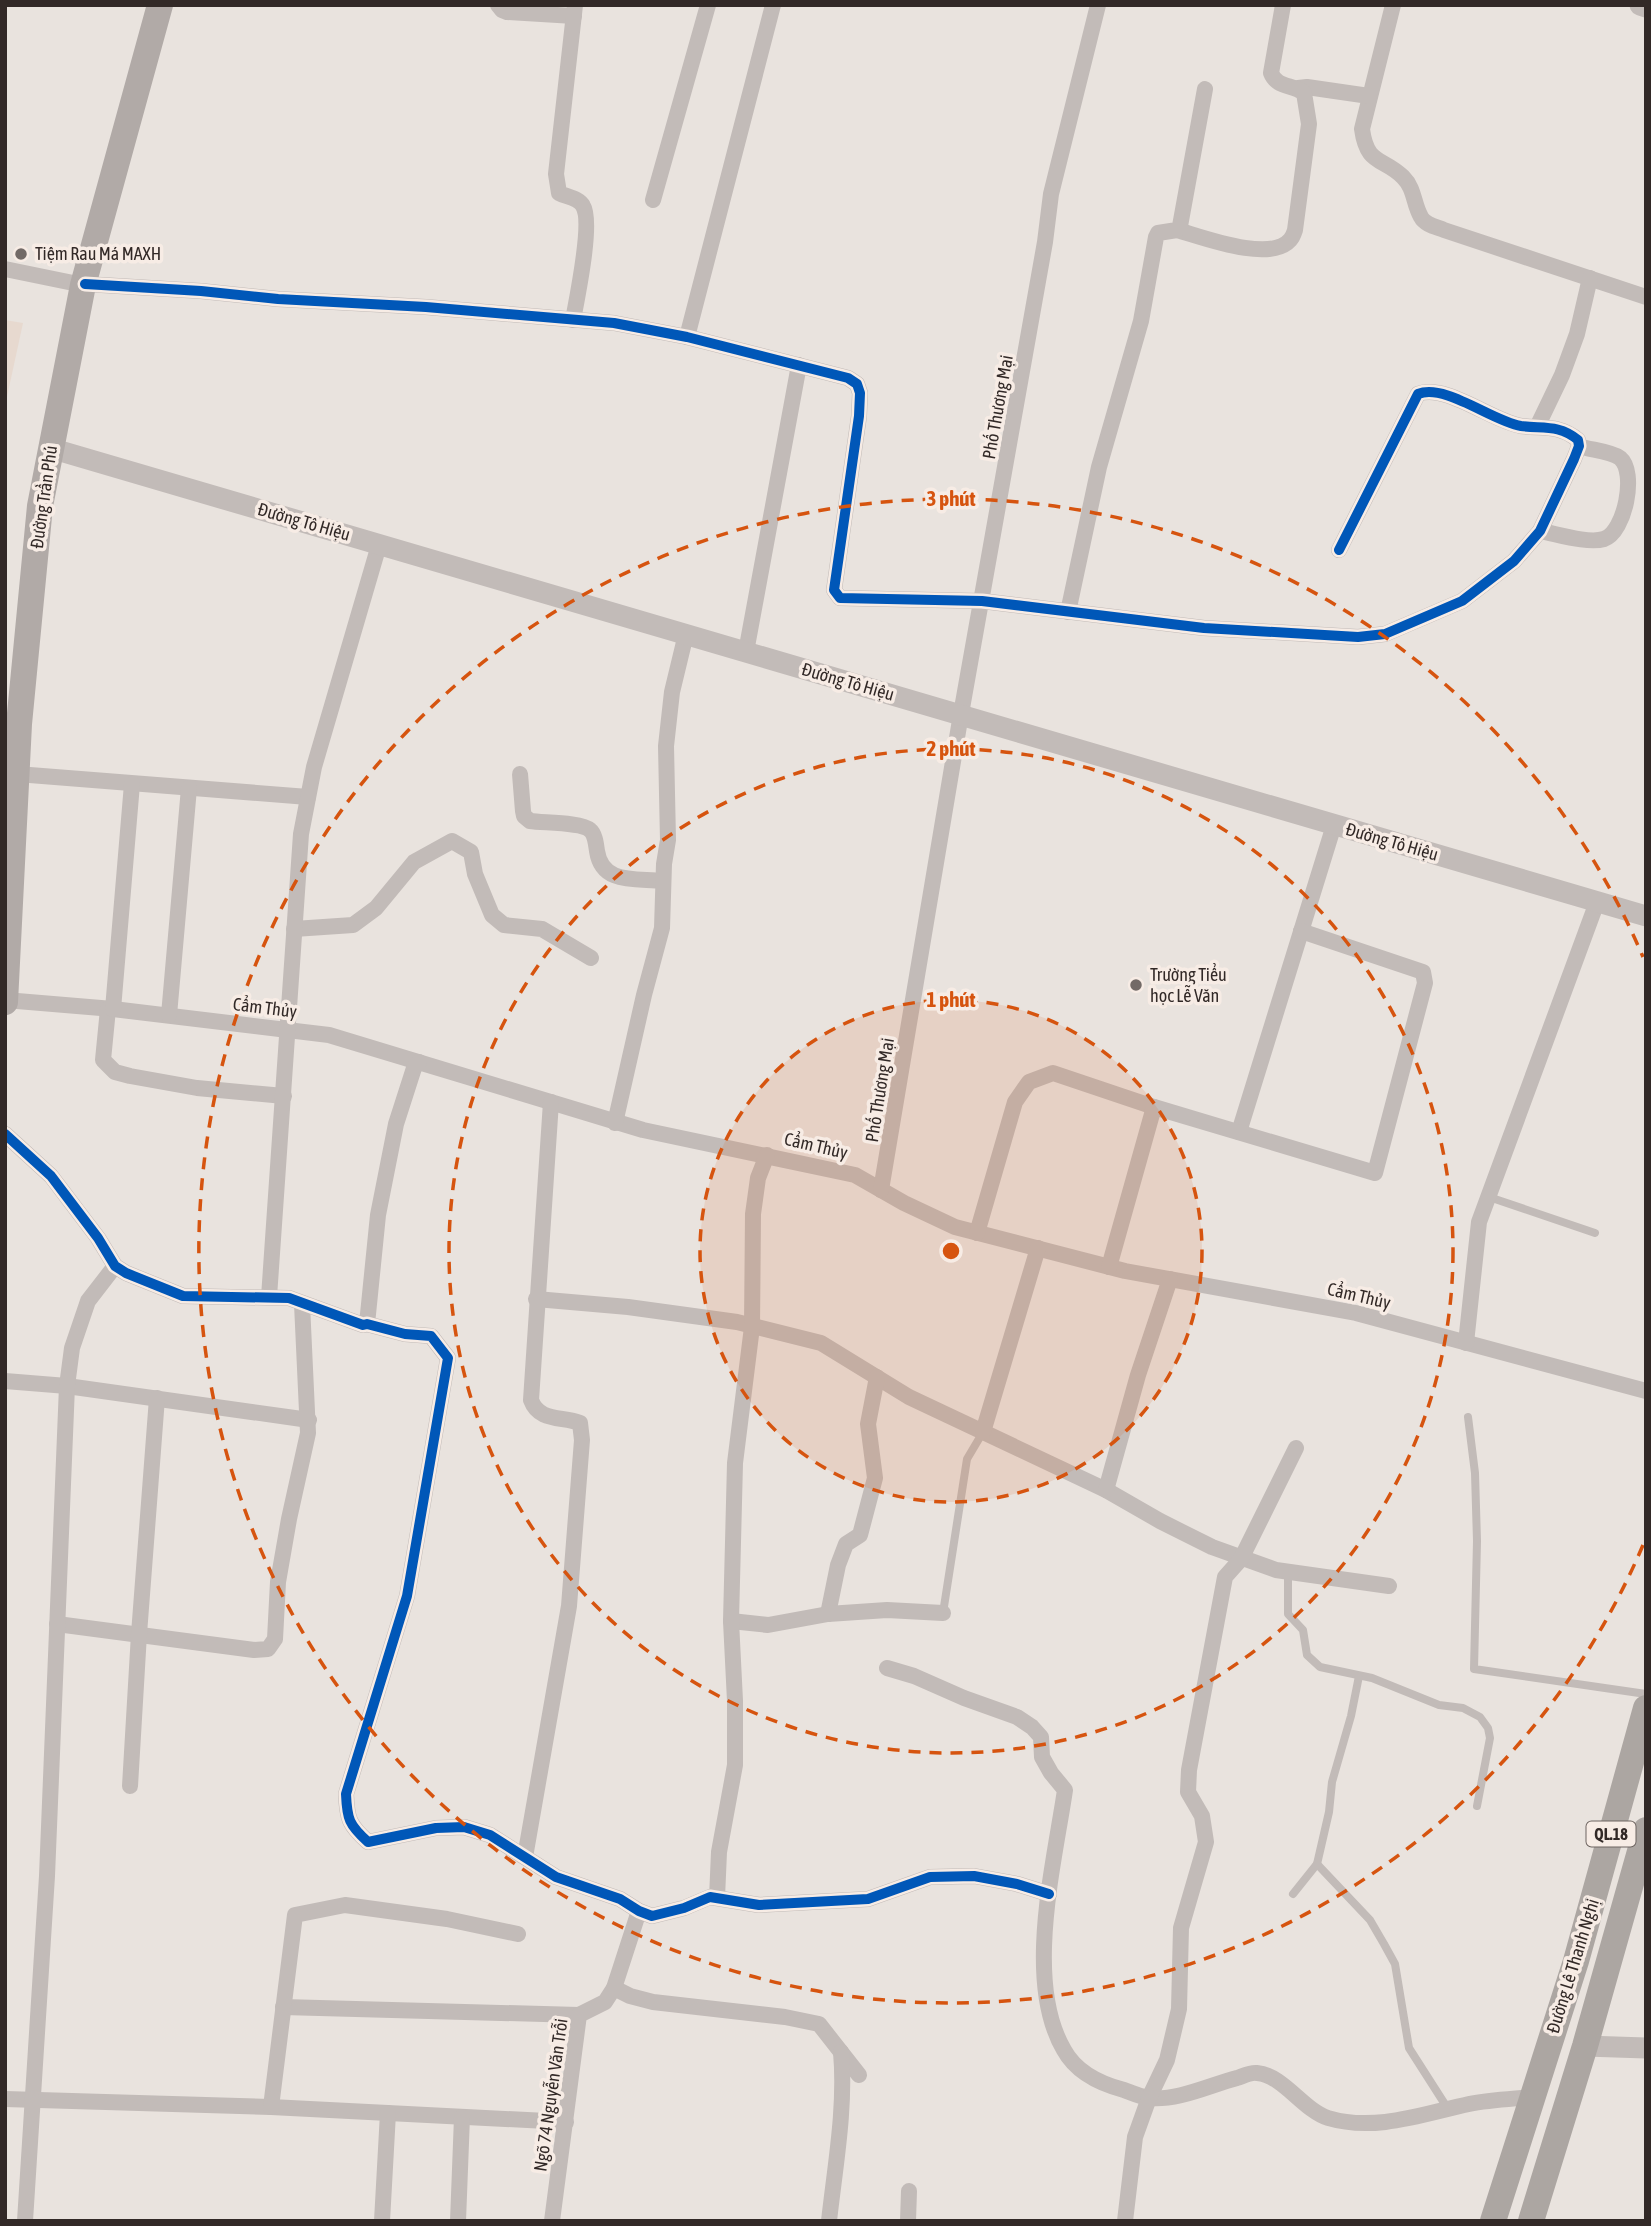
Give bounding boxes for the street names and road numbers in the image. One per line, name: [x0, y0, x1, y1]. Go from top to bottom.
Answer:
street label: Phố Thương Mại: [977, 353, 1017, 461]
street label: Đường Trần Phú: [25, 444, 61, 550]
street label: Đường Tô Hiệu: [255, 498, 353, 545]
street label: Đường Tô Hiệu: [799, 658, 897, 705]
street label: Đường Tô Hiệu: [1343, 818, 1441, 865]
street label: Cẩm Thủy: [232, 992, 298, 1022]
street label: Phố Thương Mại: [860, 1036, 898, 1144]
street label: Cẩm Thủy: [782, 1127, 850, 1163]
street label: Cẩm Thủy: [1325, 1277, 1393, 1313]
road number: QL.18: [1586, 1822, 1636, 1846]
street label: Đường Lê Thanh Nghị: [1542, 1896, 1603, 2036]
street label: Ngõ 74 Nguyễn Văn Trỗi: [529, 2017, 572, 2173]

